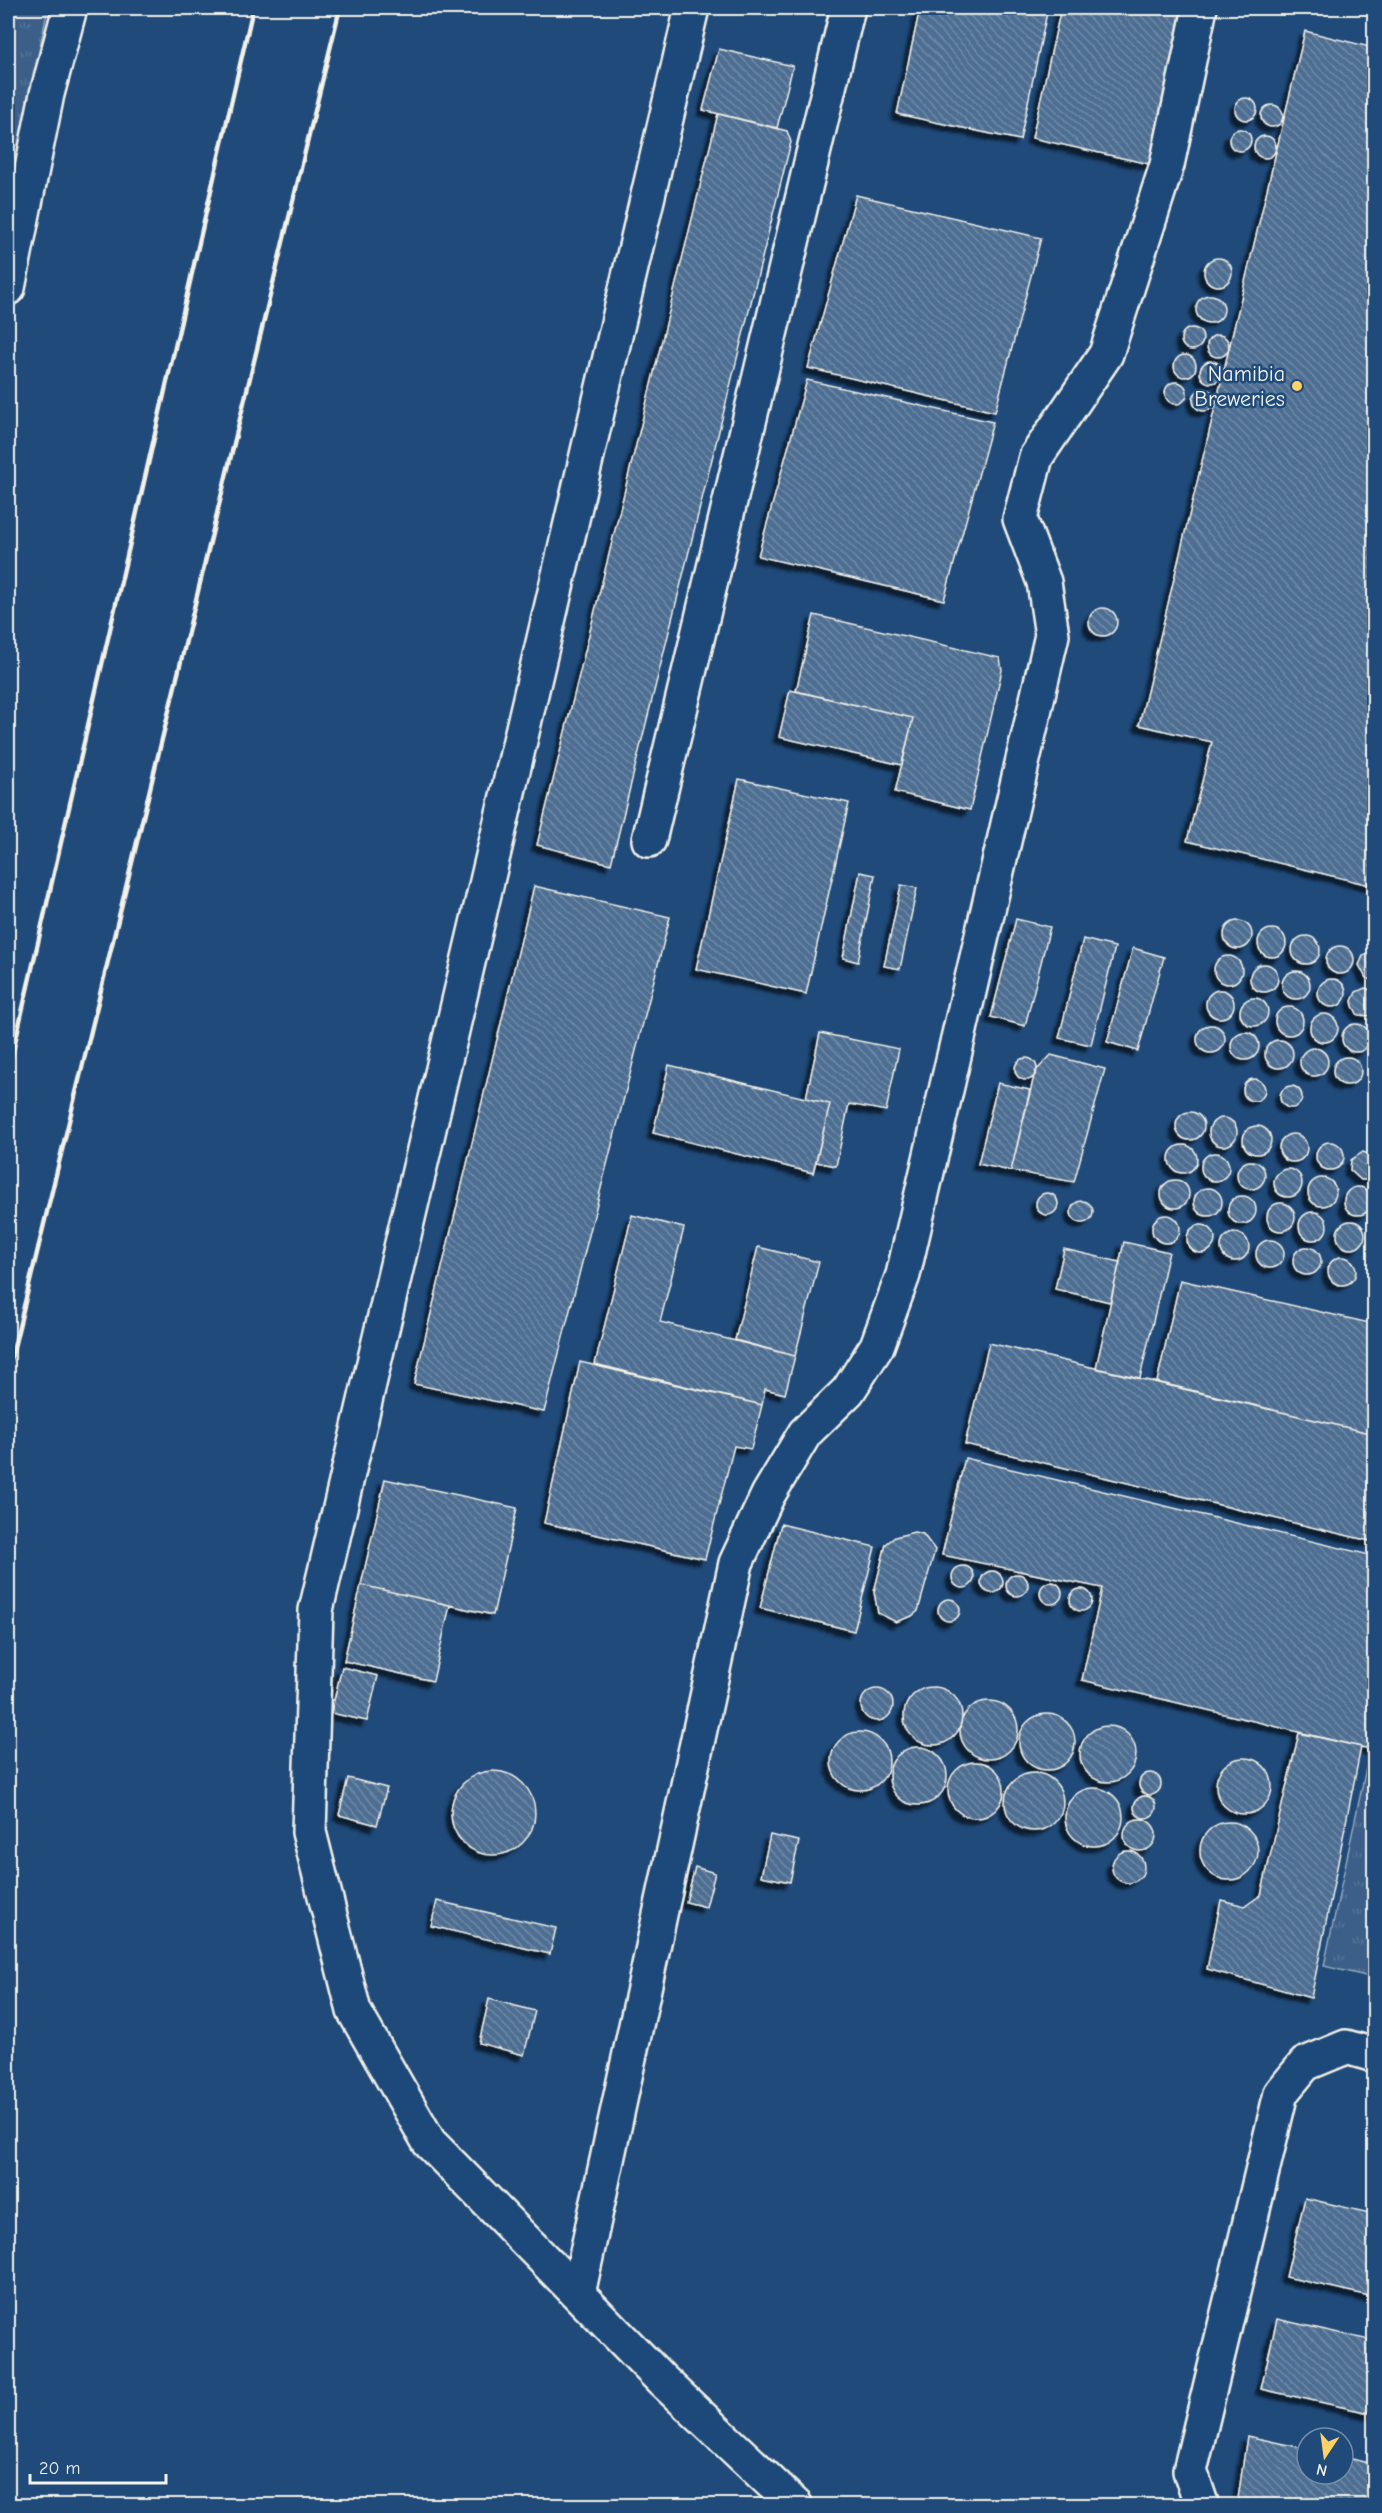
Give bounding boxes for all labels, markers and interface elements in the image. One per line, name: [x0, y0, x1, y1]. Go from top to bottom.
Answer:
place label: Namibia Breweries: [1194, 361, 1285, 412]
marker: Namibia Breweries: [1290, 379, 1304, 393]
north arrow: [1295, 2426, 1355, 2486]
scale bar: [30, 2447, 166, 2485]
text: 20 m: [39, 2458, 80, 2479]
text: N: [1315, 2460, 1329, 2480]

